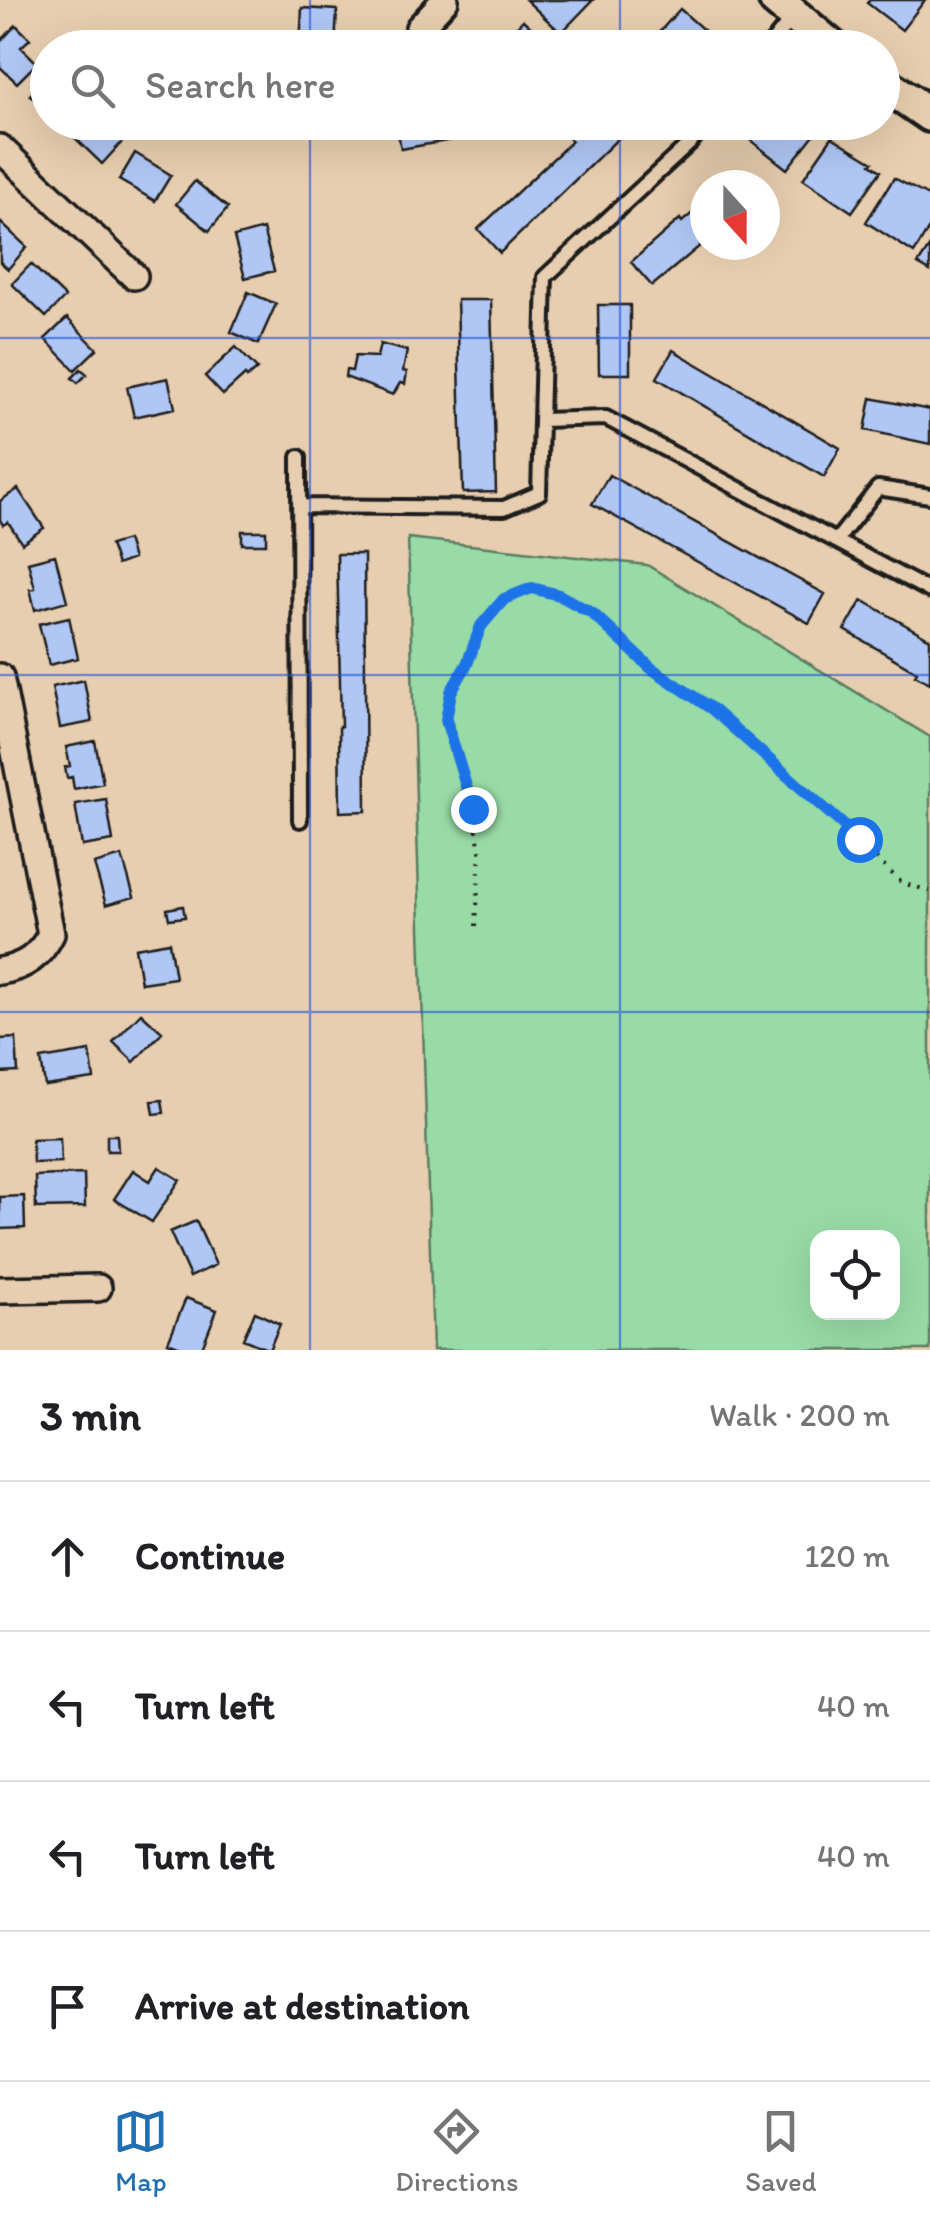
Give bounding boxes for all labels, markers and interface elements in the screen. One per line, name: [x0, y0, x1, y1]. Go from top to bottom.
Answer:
search box: [30, 30, 900, 140]
icon: search: [65, 58, 120, 113]
text: Search here: [145, 62, 336, 108]
north arrow: [690, 170, 780, 260]
route end: [451, 787, 497, 833]
route start: [837, 817, 883, 863]
map controls: [810, 1230, 900, 1320]
button: locate: [810, 1230, 900, 1320]
text: 3 min: [40, 1390, 141, 1441]
text: Walk · 200 m: [709, 1396, 890, 1434]
icon: ahead: [40, 1529, 95, 1584]
text: Continue: [135, 1533, 285, 1579]
text: 120 m: [804, 1537, 890, 1575]
icon: left: [40, 1679, 95, 1734]
text: Turn left: [135, 1683, 275, 1729]
text: 40 m: [817, 1687, 890, 1725]
icon: left: [40, 1829, 95, 1884]
text: Turn left: [135, 1833, 275, 1879]
text: 40 m: [817, 1837, 890, 1875]
icon: arrive: [40, 1979, 95, 2034]
text: Arrive at destination: [135, 1983, 470, 2029]
tab: Map: [113, 2104, 168, 2198]
tab: Directions: [395, 2104, 518, 2198]
tab: Saved: [745, 2104, 817, 2198]

